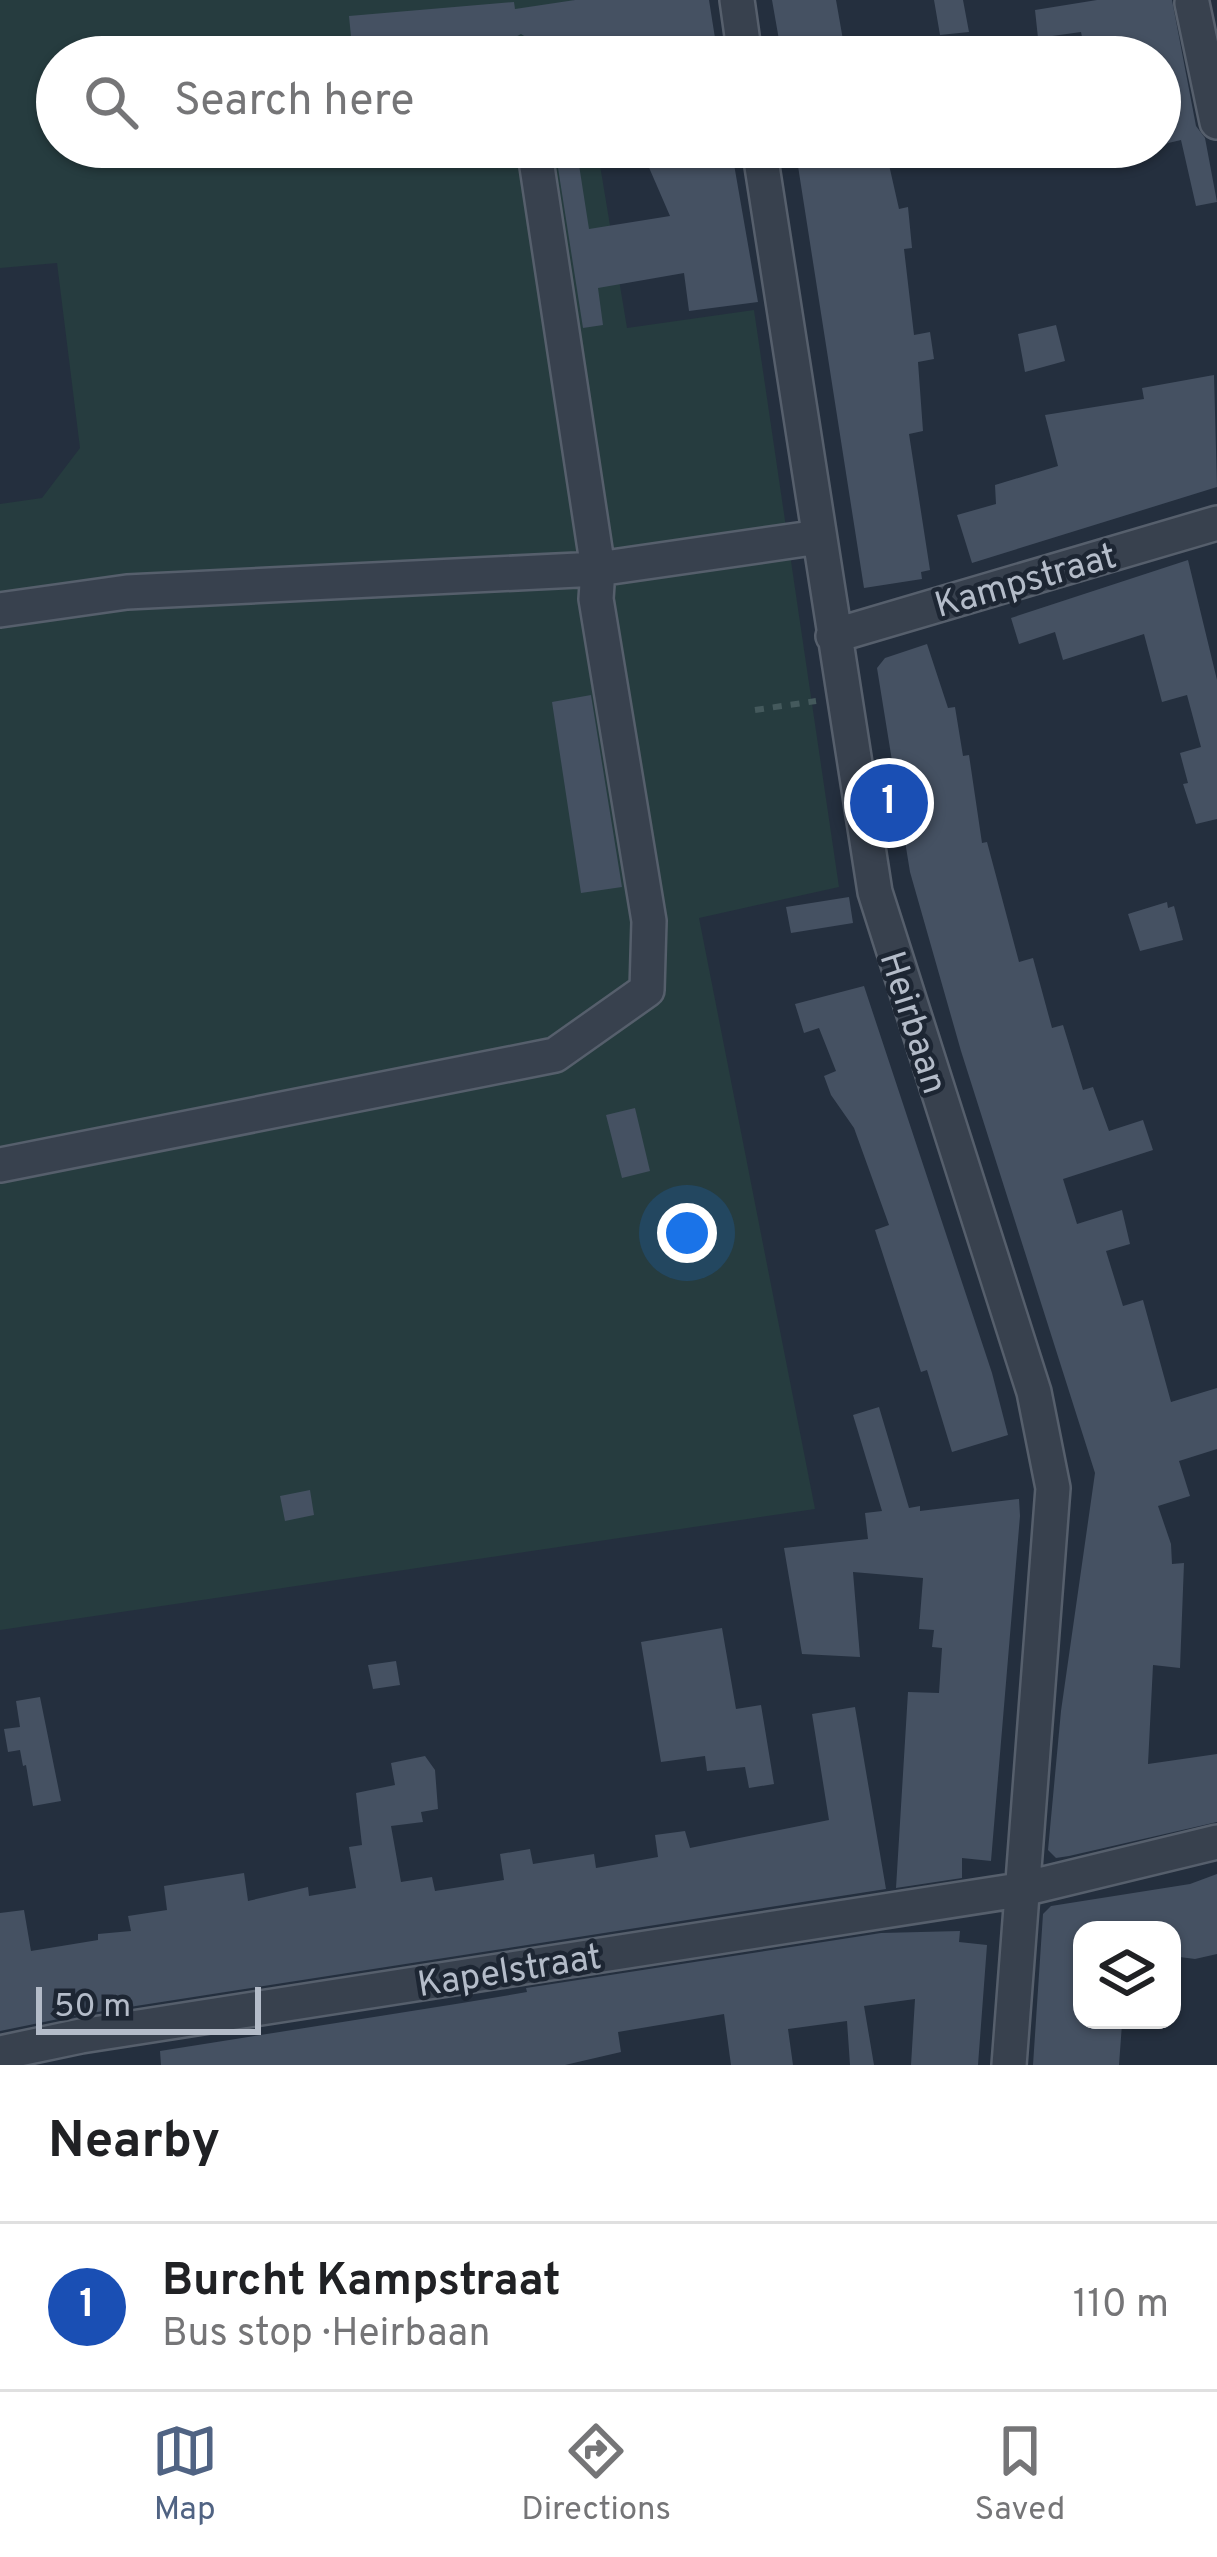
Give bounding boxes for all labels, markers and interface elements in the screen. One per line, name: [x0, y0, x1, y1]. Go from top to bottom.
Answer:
search box: [36, 36, 1181, 168]
icon: search: [78, 69, 144, 135]
text: Search here: [174, 74, 414, 131]
street label: Kampstraat: [930, 535, 1122, 631]
pin: 1: [850, 758, 928, 848]
street label: Heirbaan: [867, 946, 956, 1100]
your location: [657, 1203, 717, 1263]
map controls: [1073, 1921, 1181, 2029]
button: layers: [1073, 1921, 1181, 2029]
street label: Kapelstraat: [414, 1936, 605, 2010]
scale bar: [36, 1981, 261, 2034]
text: 50 m: [54, 1987, 131, 2029]
text: Nearby: [48, 2111, 220, 2176]
text: Burcht Kampstraat: [162, 2254, 561, 2311]
text: 1: [79, 2282, 95, 2331]
text: 110 m: [1073, 2282, 1169, 2331]
text: Bus stop · Heirbaan: [162, 2311, 491, 2360]
tab: Map: [152, 2418, 218, 2532]
tab: Directions: [521, 2418, 671, 2532]
tab: Saved: [975, 2418, 1065, 2532]

